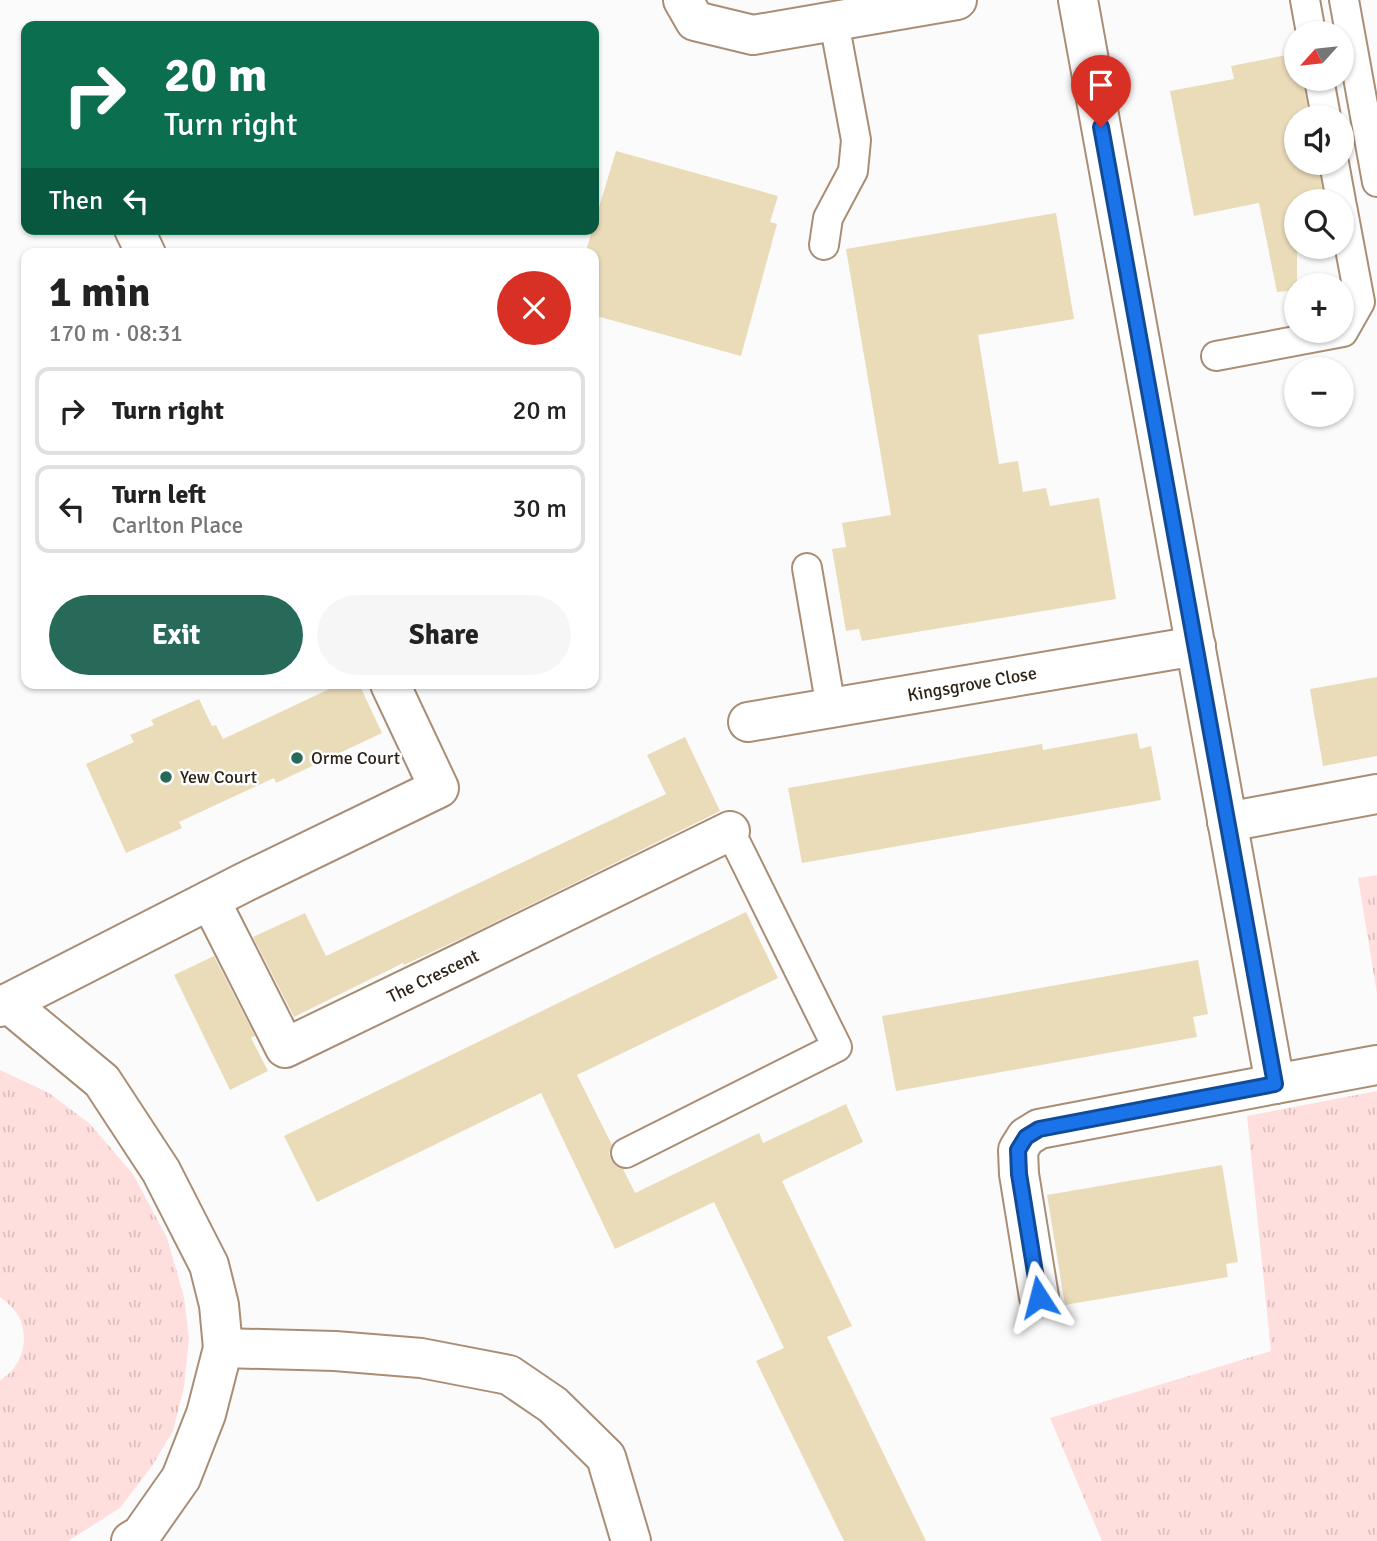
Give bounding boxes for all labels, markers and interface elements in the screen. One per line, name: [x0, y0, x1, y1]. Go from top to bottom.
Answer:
north arrow: [1284, 21, 1354, 91]
map controls: [1284, 21, 1354, 427]
text: 20 m: [164, 45, 267, 105]
icon: right: [49, 49, 140, 140]
pin: [1071, 55, 1131, 127]
icon: arrive: [1082, 66, 1120, 104]
text: Turn right: [164, 105, 297, 144]
button: sound: [1284, 105, 1354, 175]
icon: left: [117, 182, 155, 220]
text: Then: [49, 185, 103, 217]
button: search: [1284, 189, 1354, 259]
text: 1 min: [49, 267, 150, 318]
button: close: [497, 271, 571, 345]
button: +: [1284, 273, 1354, 343]
text: 170 m · 08:31: [49, 319, 183, 348]
button: −: [1284, 357, 1354, 427]
icon: right: [53, 392, 91, 430]
text: Turn right: [112, 395, 224, 427]
text: 20 m: [512, 395, 567, 427]
text: Turn left: [112, 479, 206, 511]
icon: left: [53, 490, 91, 528]
text: 30 m: [512, 493, 567, 525]
text: Carlton Place: [112, 511, 243, 540]
button: Exit: [49, 595, 303, 675]
button: Share: [317, 595, 571, 675]
street label: Kingsgrove Close: [906, 662, 1038, 706]
place label: Orme Court: [311, 747, 400, 769]
marker: Orme Court: [289, 750, 305, 766]
place label: Yew Court: [180, 766, 257, 788]
marker: Yew Court: [158, 769, 174, 785]
street label: The Crescent: [384, 944, 482, 1008]
position arrow: [1002, 1260, 1076, 1334]

